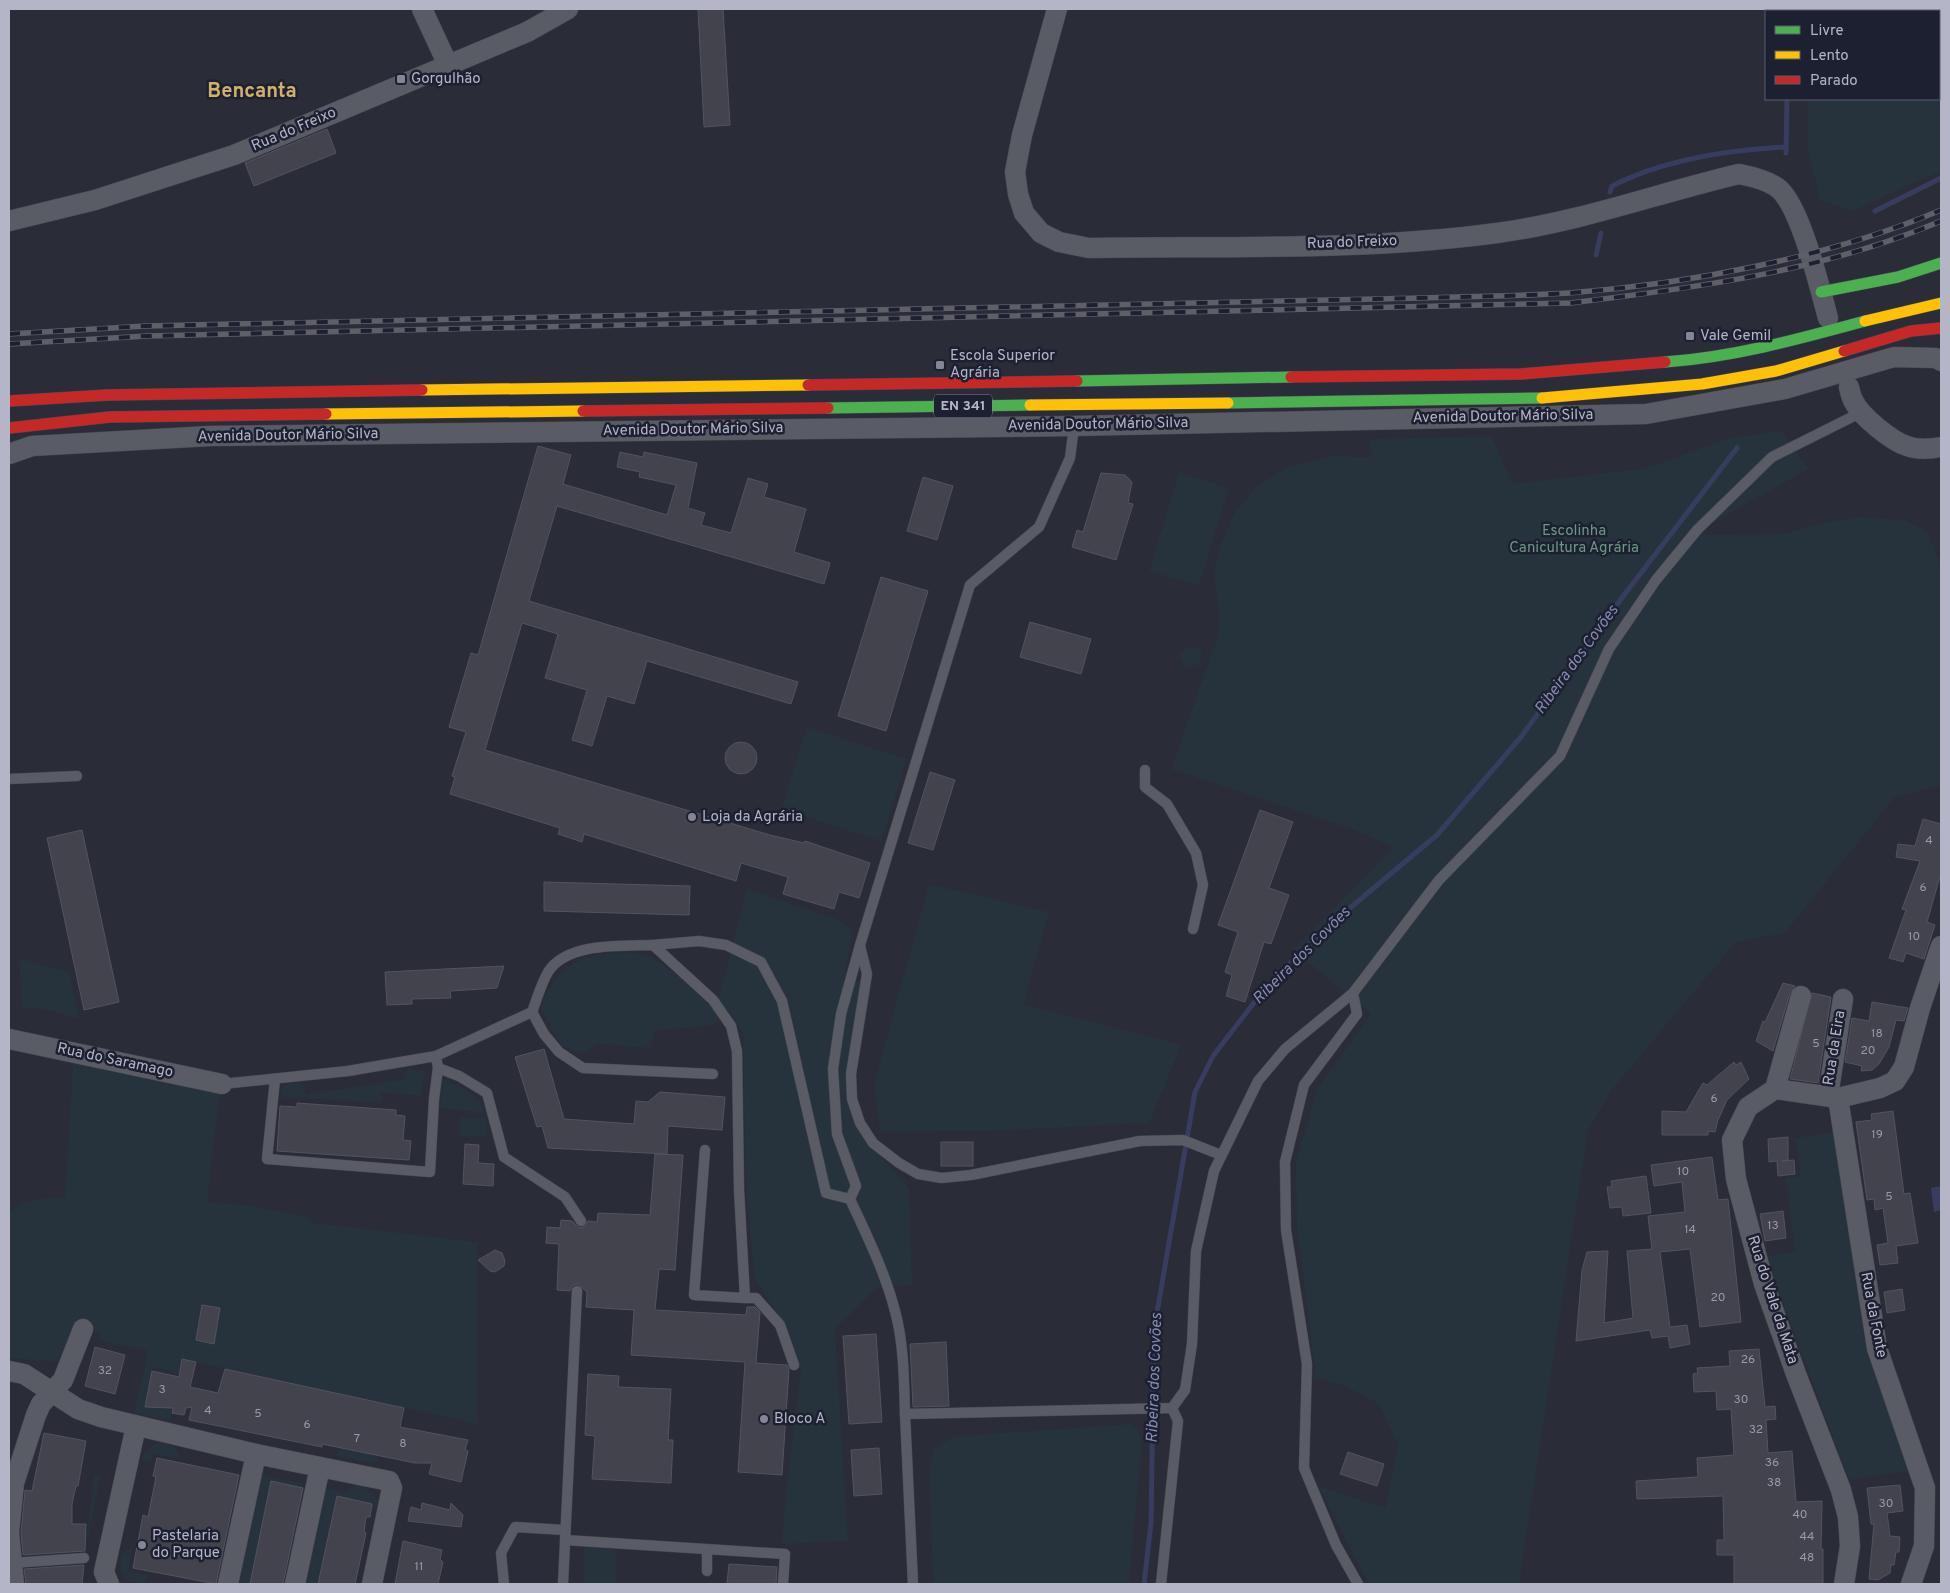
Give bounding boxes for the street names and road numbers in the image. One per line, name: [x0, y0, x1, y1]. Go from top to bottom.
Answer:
street label: Rua do Freixo: [249, 104, 339, 156]
street label: Rua do Freixo: [1307, 232, 1397, 254]
road number: EN 341: [934, 394, 992, 418]
street label: Avenida Doutor Mário Silva: [1412, 406, 1594, 428]
street label: Avenida Doutor Mário Silva: [1007, 414, 1189, 436]
street label: Avenida Doutor Mário Silva: [602, 419, 784, 441]
street label: Avenida Doutor Mário Silva: [197, 425, 379, 447]
street label: Rua da Eira: [1820, 1009, 1850, 1087]
street label: Rua do Saramago: [55, 1039, 175, 1083]
street label: Rua do Vale da Mata: [1742, 1233, 1802, 1367]
street label: Rua da Fonte: [1855, 1271, 1891, 1359]

